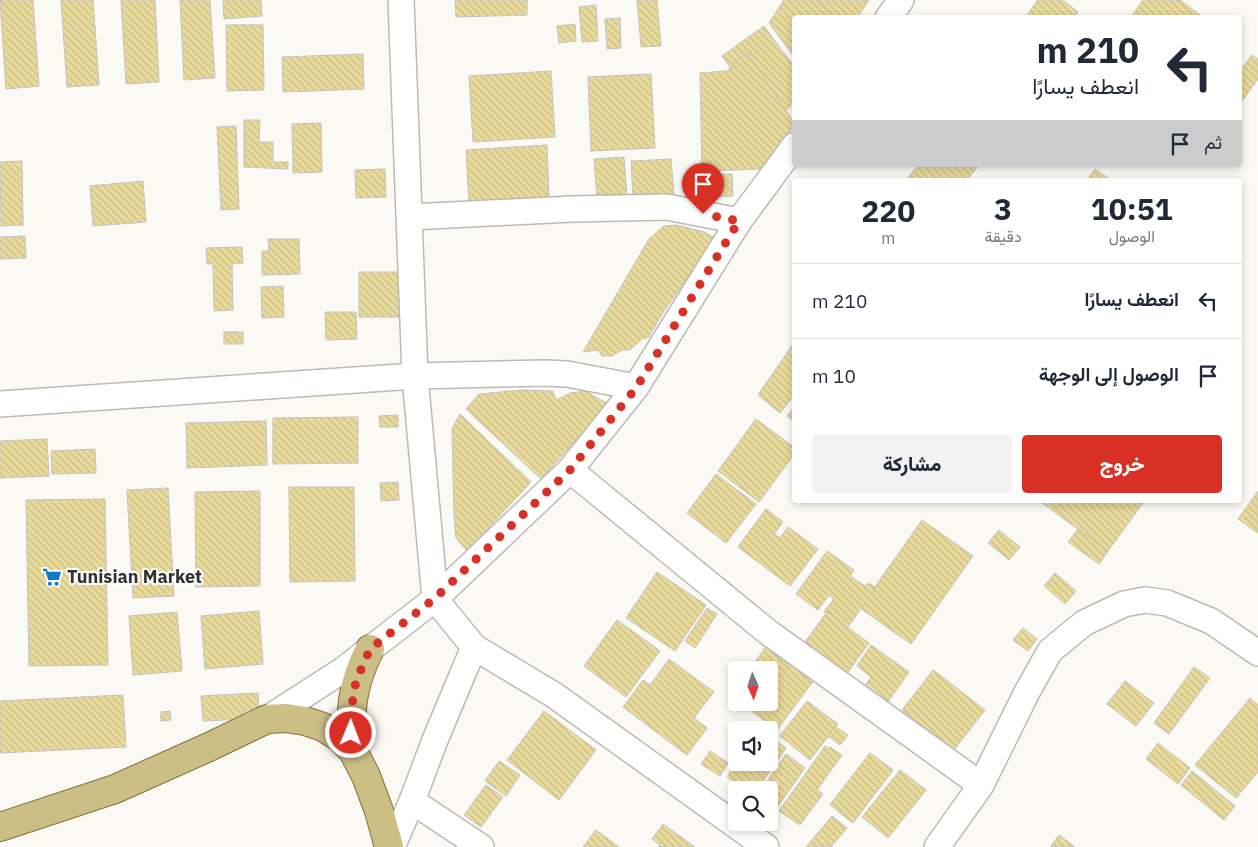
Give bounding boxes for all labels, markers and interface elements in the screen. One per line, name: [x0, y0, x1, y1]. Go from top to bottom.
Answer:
text: 210 m: [1036, 27, 1139, 73]
icon: left: [1157, 35, 1222, 100]
text: انعطف يسارًا: [1032, 71, 1139, 100]
icon: arrive: [1166, 130, 1194, 158]
text: ثم: [1204, 130, 1222, 154]
pin: [682, 163, 724, 214]
icon: arrive: [689, 170, 717, 198]
text: 3: [994, 189, 1012, 228]
text: 10:51: [1091, 189, 1173, 228]
text: 220: [861, 191, 915, 230]
text: دقيقة: [985, 226, 1022, 246]
text: الوصول: [1109, 226, 1155, 246]
text: m: [881, 228, 895, 248]
text: انعطف يسارًا: [1085, 287, 1179, 311]
icon: left: [1194, 287, 1222, 315]
text: 210 m: [812, 289, 867, 313]
text: الوصول إلى الوجهة: [1039, 362, 1179, 386]
icon: arrive: [1194, 362, 1222, 390]
text: 10 m: [812, 364, 856, 388]
button: مشاركة: [812, 435, 1012, 493]
button: خروج: [1022, 435, 1222, 493]
place label: Tunisian Market: [67, 565, 202, 588]
supermarket icon: Tunisian Market: [41, 566, 63, 588]
north arrow: [728, 661, 778, 711]
map controls: [728, 661, 778, 831]
position arrow: [324, 706, 376, 758]
button: sound: [728, 721, 778, 771]
button: search: [728, 781, 778, 831]

